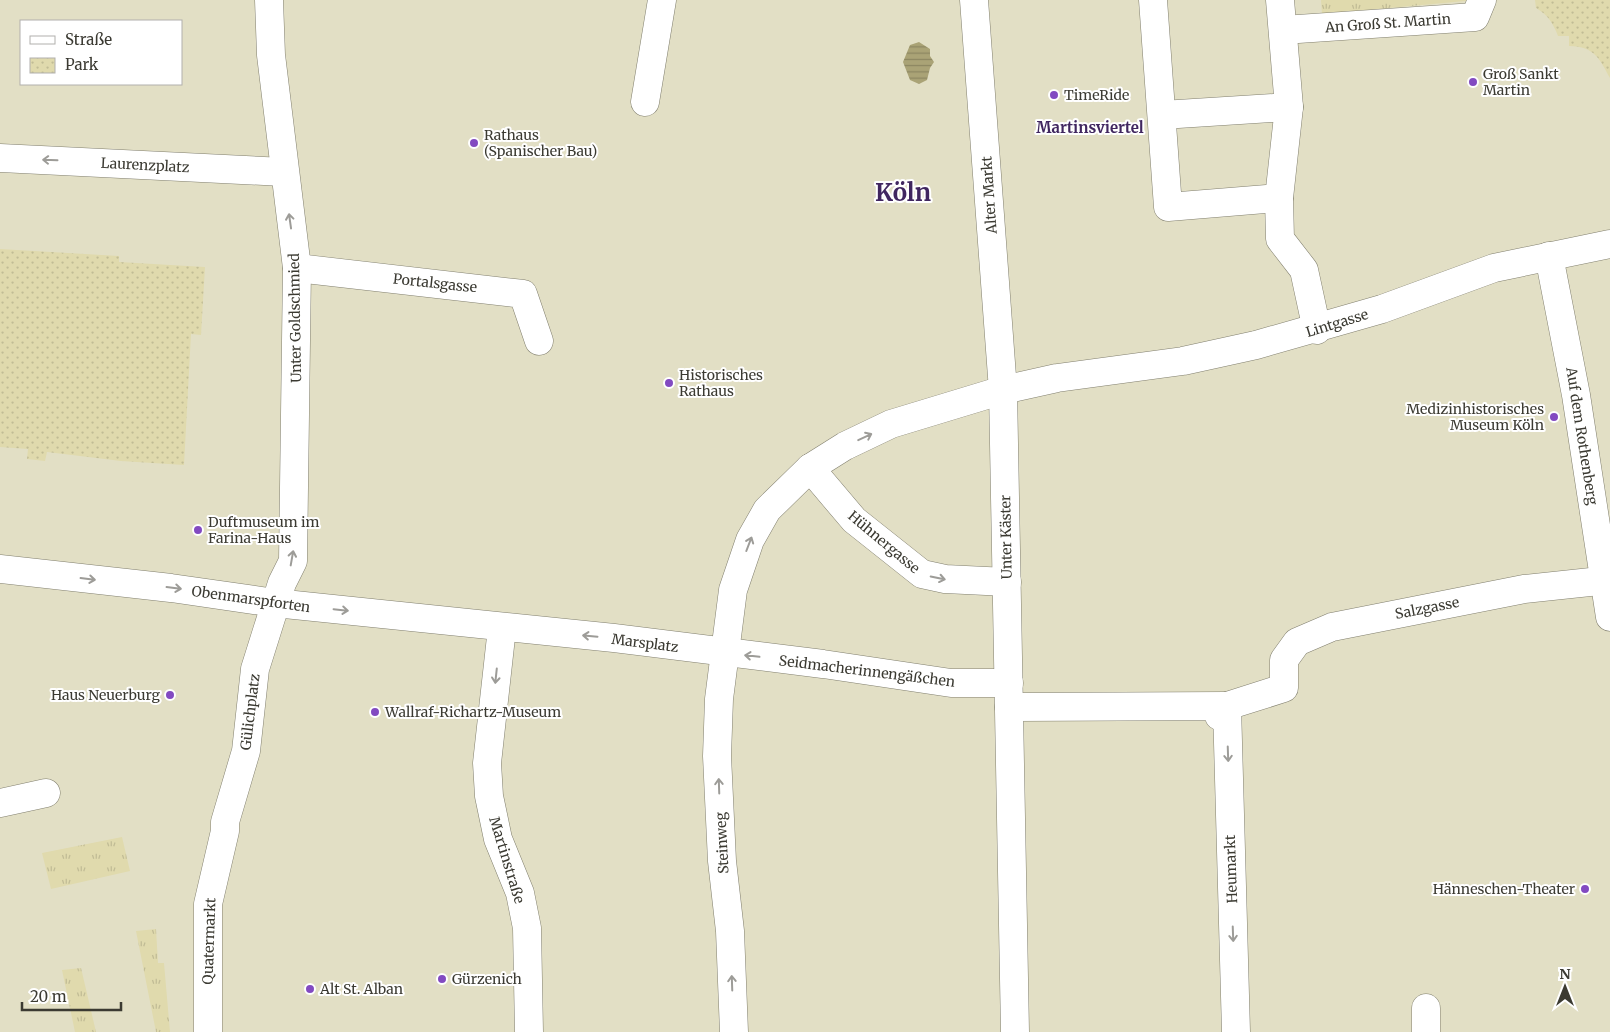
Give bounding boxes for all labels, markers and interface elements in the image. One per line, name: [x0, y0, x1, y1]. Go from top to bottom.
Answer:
street label: An Groß St. Martin: [1323, 10, 1452, 36]
legend: [20, 20, 182, 85]
text: Straße: [65, 30, 112, 49]
text: Park: [65, 55, 99, 74]
place label: Groß Sankt Martin: [1483, 65, 1559, 99]
marker: Groß Sankt Martin: [1467, 76, 1479, 88]
place label: TimeRide: [1064, 86, 1129, 104]
marker: TimeRide: [1048, 89, 1060, 101]
district label: Martinsviertel: [1036, 118, 1144, 137]
place label: Rathaus (Spanischer Bau): [484, 126, 597, 160]
marker: Rathaus (Spanischer Bau): [468, 137, 480, 149]
street label: Laurenzplatz: [100, 154, 190, 176]
street label: Alter Markt: [977, 155, 1001, 236]
one-way arrow: [42, 156, 58, 165]
district label: Köln: [875, 177, 931, 208]
one-way arrow: [285, 213, 295, 229]
street label: Unter Goldschmied: [285, 252, 305, 383]
street label: Portalsgasse: [392, 270, 478, 296]
street label: Lintgasse: [1304, 305, 1370, 341]
street label: Auf dem Rothenberg: [1562, 365, 1602, 507]
place label: Historisches Rathaus: [679, 366, 763, 400]
marker: Historisches Rathaus: [663, 377, 675, 389]
place label: Medizinhistorisches Museum Köln: [1406, 400, 1544, 434]
marker: Medizinhistorisches Museum Köln: [1548, 411, 1560, 423]
one-way arrow: [857, 431, 872, 441]
street label: Unter Käster: [996, 495, 1016, 579]
street label: Hühnergasse: [844, 507, 924, 577]
place label: Duftmuseum im Farina-Haus: [208, 513, 319, 547]
marker: Duftmuseum im Farina-Haus: [192, 524, 204, 536]
one-way arrow: [744, 537, 754, 552]
one-way arrow: [287, 550, 297, 566]
one-way arrow: [929, 573, 945, 583]
one-way arrow: [79, 574, 95, 584]
street label: Obenmarspforten: [191, 582, 311, 616]
one-way arrow: [166, 583, 182, 593]
street label: Salzgasse: [1393, 593, 1461, 623]
one-way arrow: [333, 605, 349, 615]
street label: Marsplatz: [610, 630, 680, 656]
one-way arrow: [582, 631, 598, 641]
one-way arrow: [744, 651, 760, 661]
street label: Seidmacherinnengäßchen: [778, 651, 956, 691]
one-way arrow: [491, 668, 501, 684]
street label: Gülichplatz: [236, 672, 264, 751]
place label: Haus Neuerburg: [51, 686, 161, 704]
marker: Haus Neuerburg: [164, 689, 176, 701]
place label: Wallraf-Richartz-Museum: [384, 703, 561, 721]
marker: Wallraf-Richartz-Museum: [369, 706, 381, 718]
one-way arrow: [1224, 746, 1233, 762]
one-way arrow: [714, 779, 723, 795]
street label: Steinweg: [711, 811, 733, 874]
street label: Martinstraße: [485, 814, 529, 906]
street label: Heumarkt: [1221, 834, 1241, 904]
place label: Hänneschen-Theater: [1433, 880, 1575, 898]
marker: Hänneschen-Theater: [1579, 883, 1591, 895]
street label: Quatermarkt: [198, 897, 220, 985]
one-way arrow: [1229, 926, 1238, 942]
north arrow: [1540, 962, 1590, 1012]
text: N: [1559, 965, 1571, 983]
place label: Gürzenich: [452, 970, 522, 988]
marker: Gürzenich: [436, 973, 448, 985]
one-way arrow: [727, 976, 736, 992]
scale bar: [22, 980, 121, 1012]
place label: Alt St. Alban: [319, 980, 403, 998]
marker: Alt St. Alban: [304, 983, 316, 995]
text: 20 m: [30, 987, 67, 1006]

